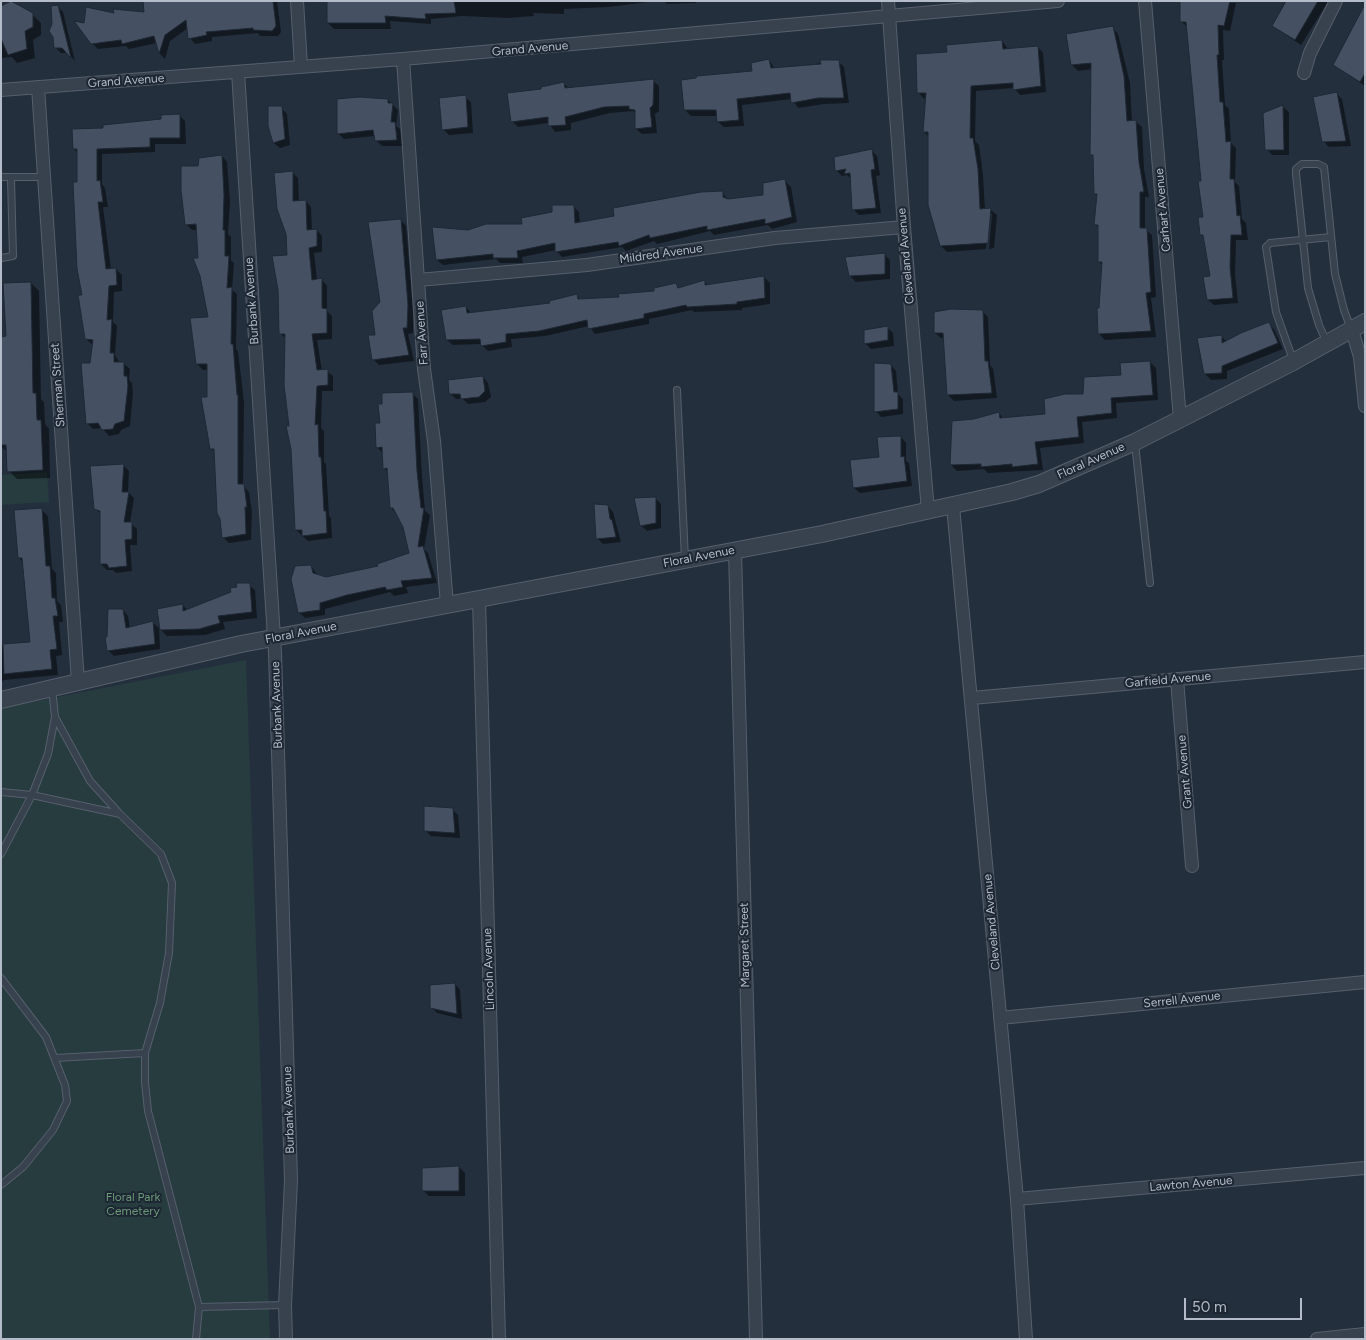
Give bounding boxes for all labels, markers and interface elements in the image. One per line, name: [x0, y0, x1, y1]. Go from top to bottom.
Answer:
street label: Grand Avenue: [491, 38, 569, 60]
street label: Grand Avenue: [87, 71, 165, 91]
street label: Carhart Avenue: [1152, 168, 1174, 252]
street label: Cleveland Avenue: [895, 207, 917, 305]
street label: Mildred Avenue: [619, 241, 703, 267]
street label: Burbank Avenue: [242, 257, 262, 345]
street label: Farr Avenue: [413, 300, 431, 366]
street label: Sherman Street: [48, 342, 68, 428]
street label: Floral Avenue: [1055, 440, 1127, 482]
street label: Floral Avenue: [662, 543, 736, 571]
street label: Floral Avenue: [264, 619, 338, 647]
street label: Burbank Avenue: [268, 661, 286, 749]
street label: Garfield Avenue: [1124, 669, 1212, 691]
street label: Grant Avenue: [1175, 734, 1195, 810]
street label: Cleveland Avenue: [981, 873, 1003, 971]
street label: Margaret Street: [737, 902, 753, 988]
street label: Lincoln Avenue: [480, 928, 498, 1010]
street label: Serrell Avenue: [1143, 989, 1221, 1011]
street label: Burbank Avenue: [280, 1066, 298, 1154]
street label: Lawton Avenue: [1149, 1173, 1233, 1195]
park label: Floral Park Cemetery: [106, 1190, 160, 1218]
scale bar: [1186, 1288, 1304, 1320]
text: 50 m: [1192, 1298, 1227, 1316]

